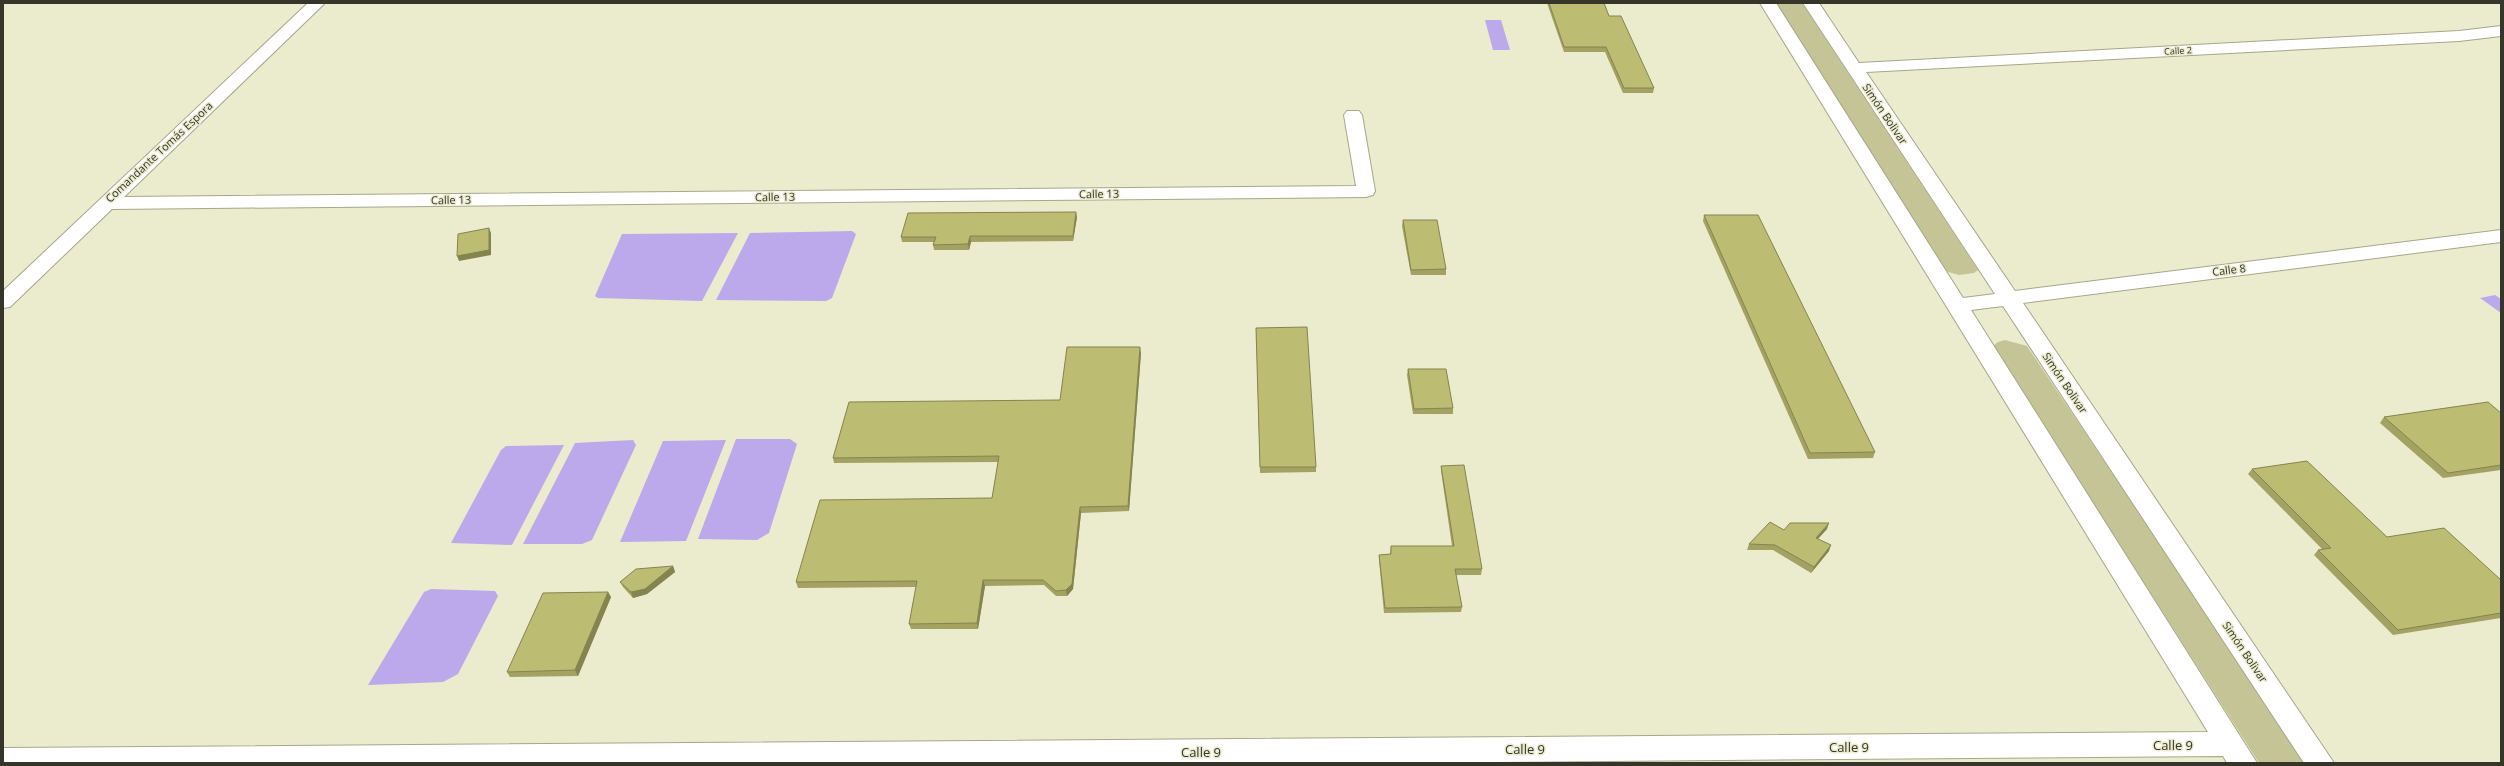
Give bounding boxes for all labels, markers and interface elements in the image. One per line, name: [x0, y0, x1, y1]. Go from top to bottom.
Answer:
street label: Calle 2: [2164, 43, 2192, 58]
street label: Simón Bolivar: [1859, 80, 1912, 148]
street label: Comandante Tomás Espora: [102, 98, 216, 205]
street label: Calle 13: [1079, 186, 1119, 201]
street label: Calle 13: [755, 189, 795, 204]
street label: Calle 13: [431, 192, 471, 207]
street label: Calle 8: [2211, 260, 2247, 279]
street label: Simón Bolivar: [2039, 349, 2092, 417]
street label: Simón Bolivar: [2219, 618, 2272, 686]
street label: Calle 9: [2153, 736, 2193, 754]
street label: Calle 9: [1829, 738, 1869, 756]
street label: Calle 9: [1505, 740, 1545, 758]
street label: Calle 9: [1181, 743, 1221, 761]

